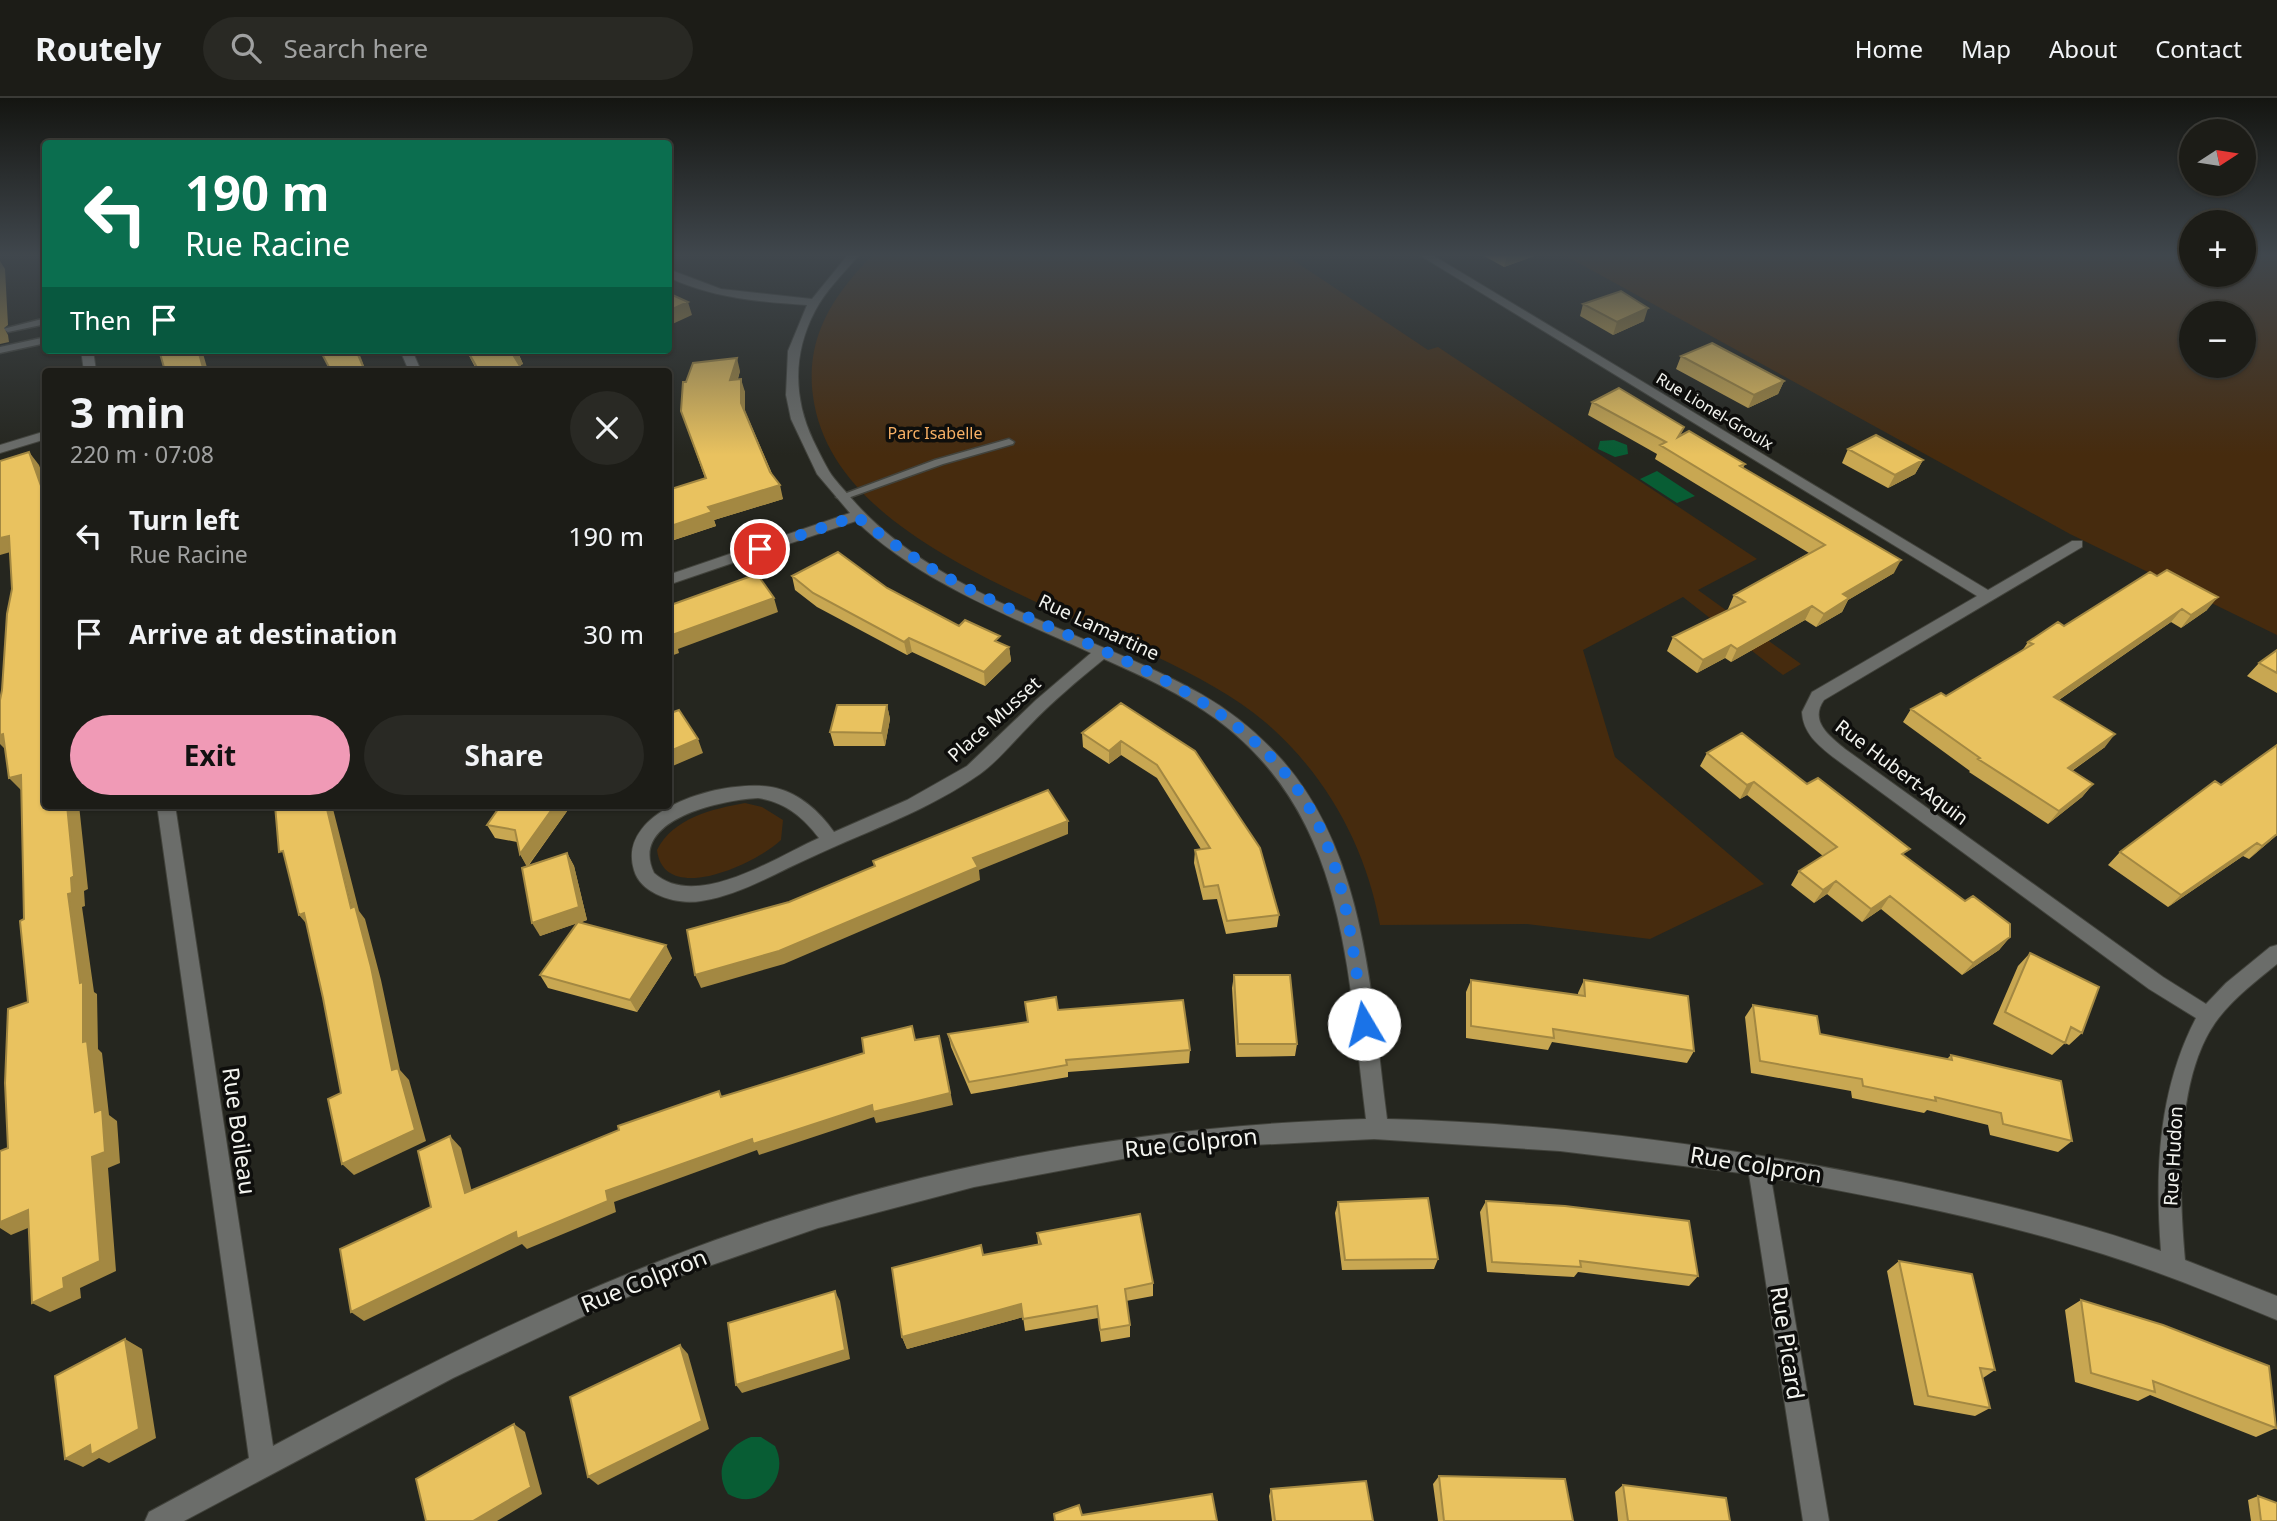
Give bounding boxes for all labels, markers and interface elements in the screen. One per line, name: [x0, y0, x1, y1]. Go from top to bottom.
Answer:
search box: [203, 17, 693, 80]
text: Routely: [35, 26, 161, 71]
icon: search: [227, 29, 265, 67]
text: Search here: [283, 30, 428, 66]
text: Home: [1855, 32, 1923, 65]
text: Map: [1961, 32, 2011, 65]
text: About: [2049, 32, 2117, 65]
text: Contact: [2155, 32, 2242, 65]
north arrow: [2179, 119, 2256, 196]
map controls: [2179, 119, 2256, 378]
text: 190 m: [185, 159, 330, 225]
icon: left: [70, 168, 161, 259]
button: +: [2179, 210, 2256, 287]
text: Rue Racine: [185, 222, 350, 265]
icon: arrive: [145, 301, 183, 339]
button: −: [2179, 301, 2256, 378]
text: Then: [70, 302, 131, 338]
street label: Rue Lionel-Groulx: [1652, 367, 1778, 455]
text: 3 min: [70, 383, 186, 440]
button: close: [570, 391, 644, 465]
park label: Parc Isabelle: [888, 422, 983, 444]
text: 220 m · 07:08: [70, 438, 214, 470]
text: Turn left: [129, 502, 240, 538]
icon: left: [70, 517, 108, 555]
text: 190 m: [568, 518, 644, 554]
pin: [730, 519, 790, 579]
icon: arrive: [741, 530, 779, 568]
text: Rue Racine: [129, 538, 248, 570]
street label: Rue Lamartine: [1034, 588, 1164, 666]
icon: arrive: [70, 615, 108, 653]
text: Arrive at destination: [129, 616, 398, 652]
text: 30 m: [583, 616, 644, 652]
street label: Place Musset: [942, 670, 1046, 768]
street label: Rue Hubert-Aquin: [1830, 713, 1974, 831]
button: Exit: [70, 715, 350, 795]
button: Share: [364, 715, 644, 795]
position arrow: [1327, 987, 1401, 1061]
street label: Rue Boileau: [215, 1065, 265, 1197]
street label: Rue Hudon: [2157, 1105, 2189, 1207]
street label: Rue Colpron: [1123, 1119, 1259, 1165]
street label: Rue Colpron: [1688, 1138, 1824, 1190]
street label: Rue Colpron: [576, 1240, 711, 1320]
street label: Rue Picard: [1763, 1284, 1813, 1402]

